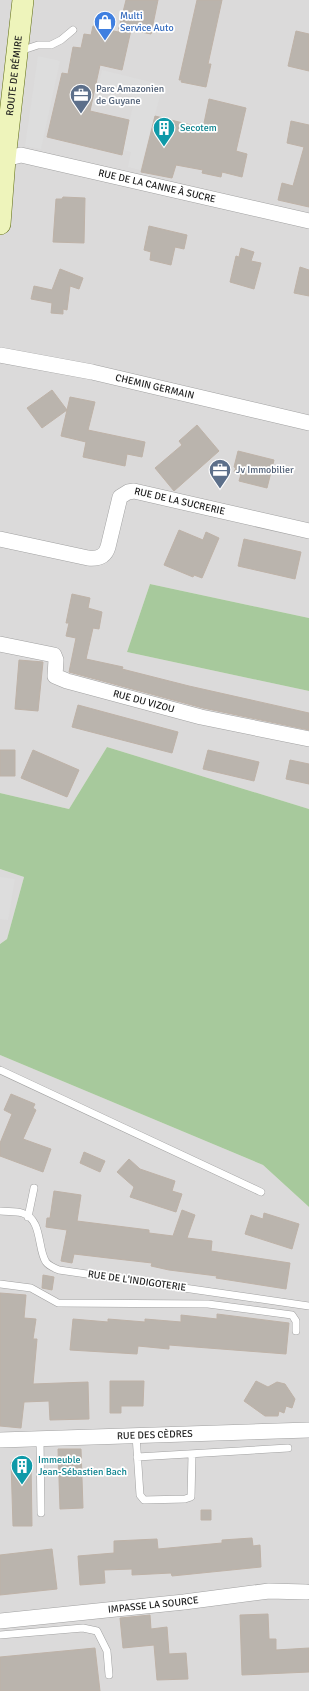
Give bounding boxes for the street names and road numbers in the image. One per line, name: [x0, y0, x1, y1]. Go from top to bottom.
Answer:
street label: ROUTE DE RÉMIRE: [4, 35, 25, 116]
street label: RUE DE LA CANNE À SUCRE: [97, 167, 217, 206]
street label: CHEMIN GERMAIN: [114, 372, 195, 402]
street label: RUE DE LA SUCRERIE: [133, 485, 227, 518]
street label: RUE DU VIZOU: [112, 688, 176, 716]
street label: RUE DE L'INDIGOTERIE: [87, 1268, 187, 1294]
street label: RUE DES CÈDRES: [117, 1428, 193, 1442]
street label: IMPASSE LA SOURCE: [107, 1594, 200, 1616]

